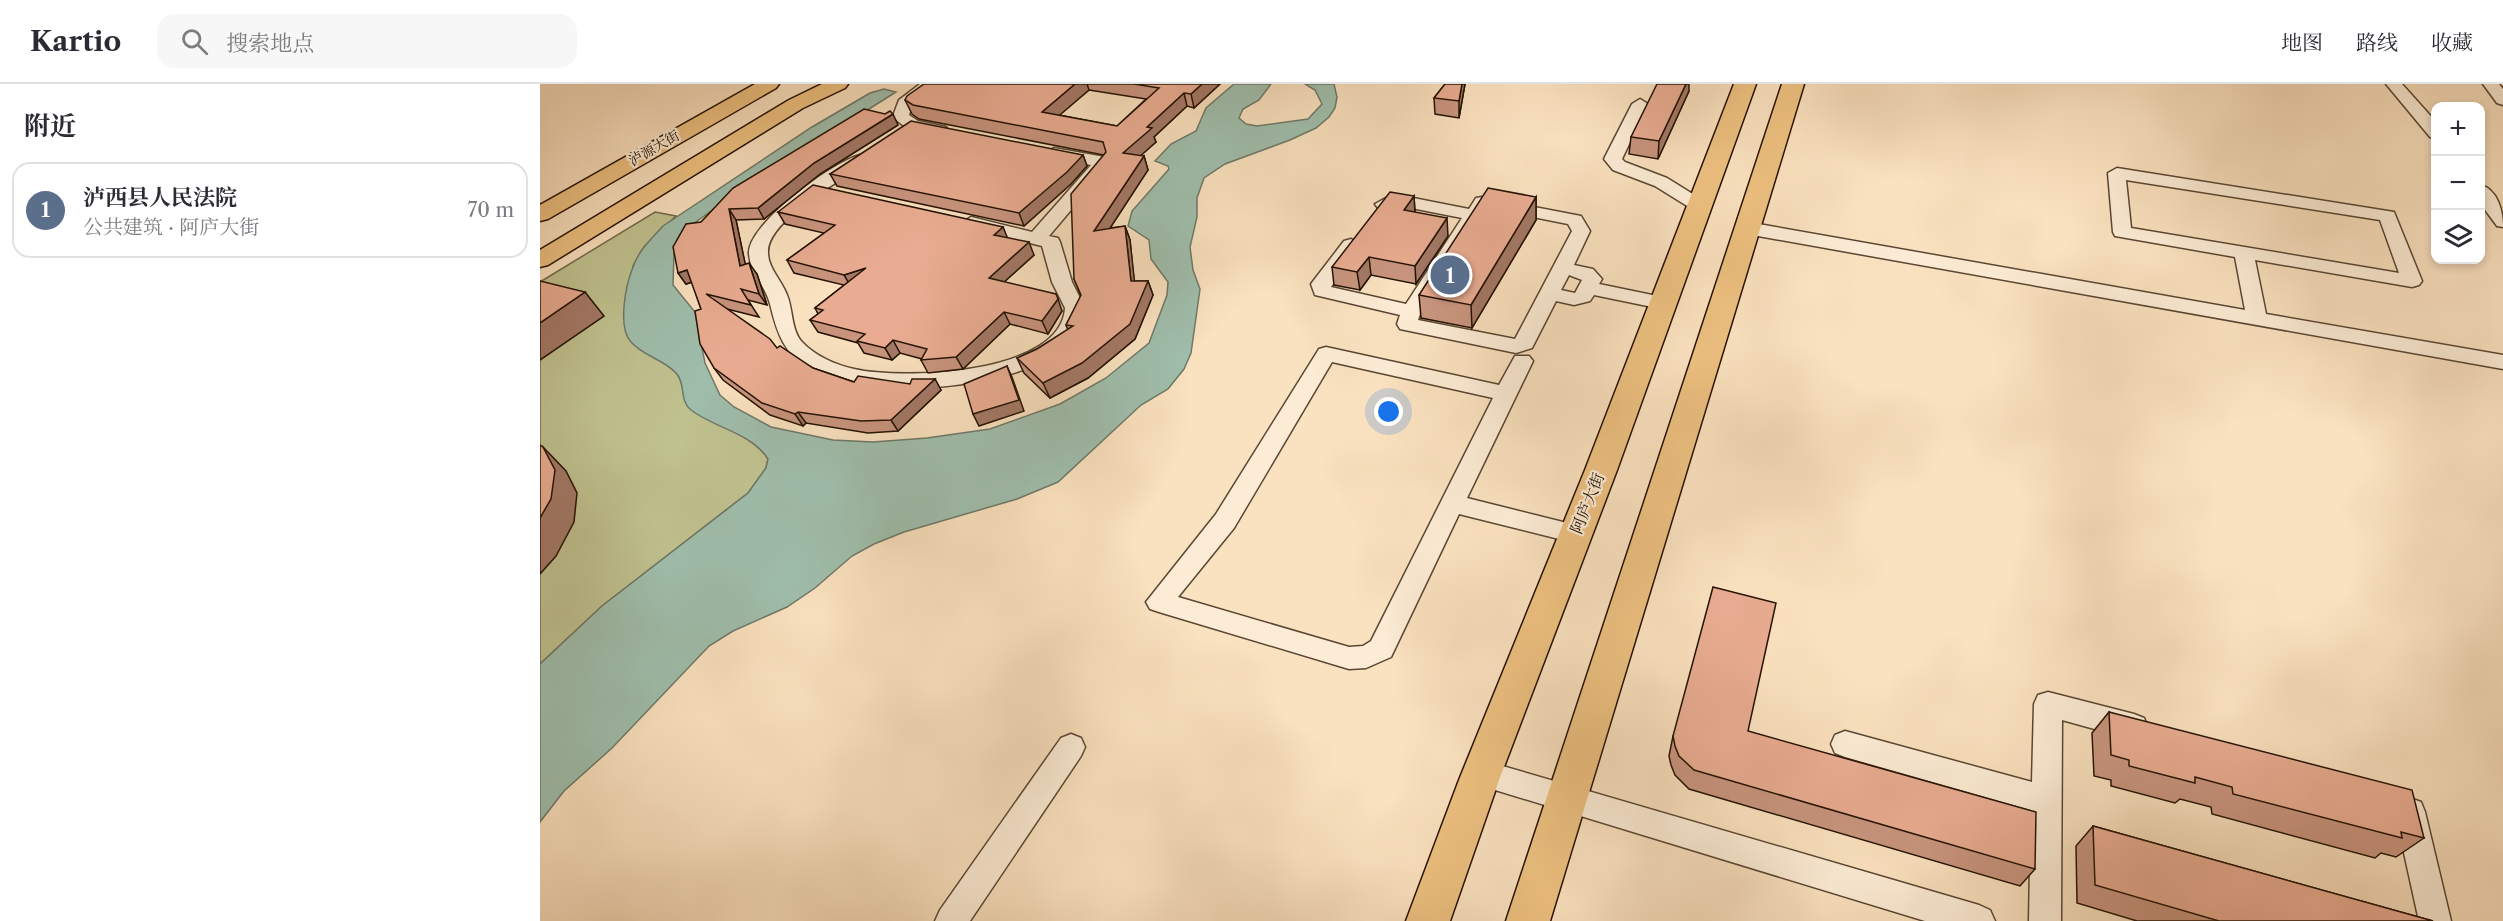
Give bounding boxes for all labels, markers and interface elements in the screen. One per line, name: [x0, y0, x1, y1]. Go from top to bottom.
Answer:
search box: [157, 14, 577, 68]
text: Kartio: [30, 24, 121, 58]
icon: search: [178, 25, 211, 58]
text: 搜索地点: [226, 30, 314, 57]
text: 地图: [2281, 30, 2323, 55]
text: 路线: [2356, 30, 2398, 55]
text: 收藏: [2431, 30, 2473, 55]
map controls: [2431, 102, 2485, 264]
button: +: [2431, 102, 2485, 156]
text: 附近: [24, 110, 76, 142]
street label: 泸源大街: [625, 126, 683, 170]
button: −: [2431, 156, 2485, 210]
text: 泸西县人民法院: [83, 184, 237, 211]
text: 1: [41, 198, 50, 222]
text: 70 m: [468, 198, 514, 222]
button: layers: [2431, 210, 2485, 264]
text: 公共建筑 · 阿庐大街: [83, 215, 259, 239]
pin: 1: [1430, 252, 1470, 297]
your location: [1374, 397, 1403, 426]
street label: 阿庐大街: [1566, 470, 1608, 536]

